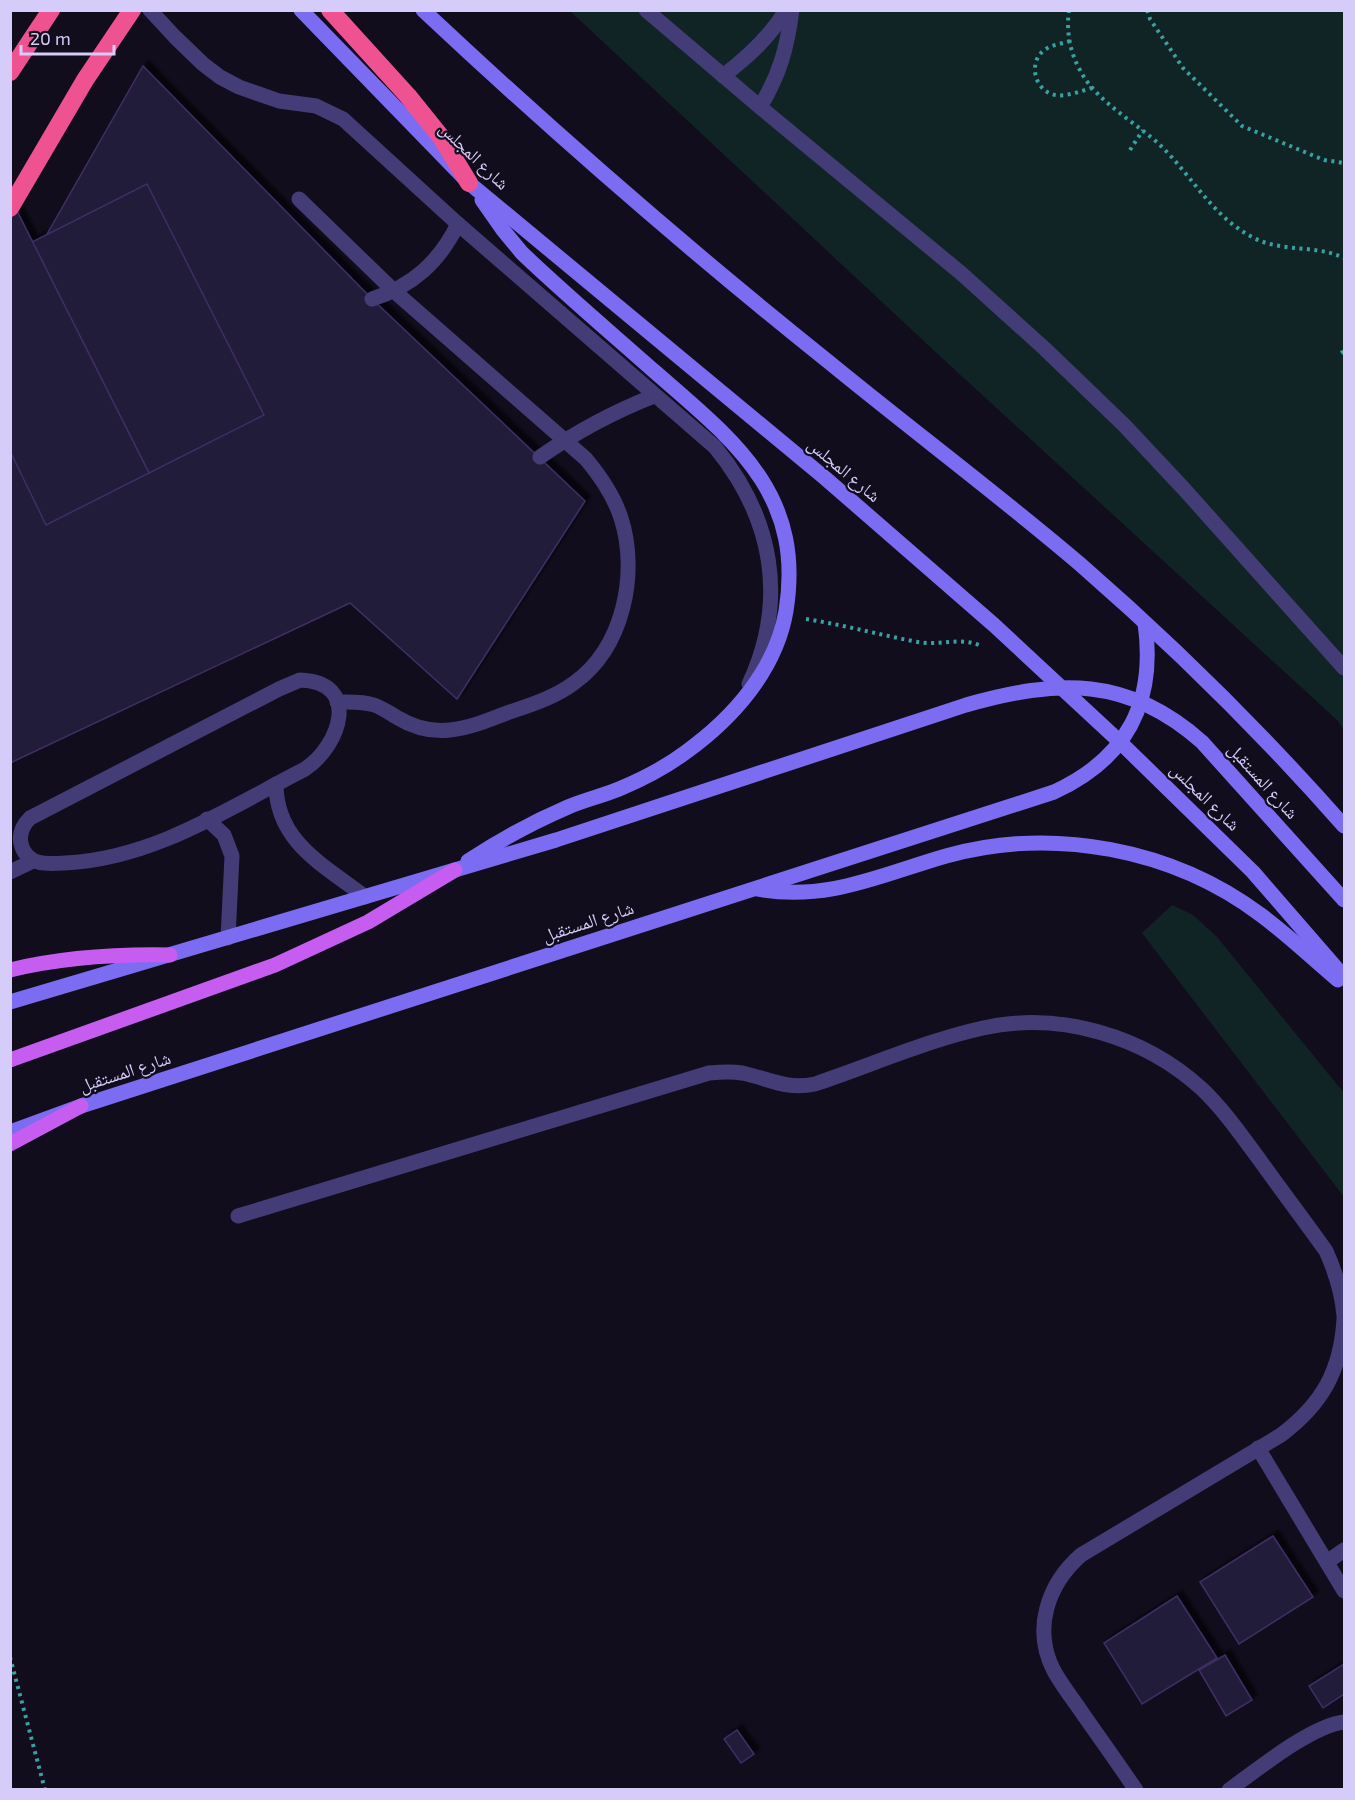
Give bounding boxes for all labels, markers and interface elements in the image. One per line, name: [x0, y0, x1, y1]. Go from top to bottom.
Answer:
scale bar: [21, 18, 114, 56]
text: 20 m: [30, 27, 71, 49]
street label: شارع المجلس: [435, 117, 514, 195]
street label: شارع المجلس: [803, 432, 886, 507]
street label: شارع المستقبل: [1223, 738, 1304, 824]
street label: شارع المجلس: [1166, 758, 1245, 836]
street label: شارع المستقبل: [539, 896, 637, 947]
street label: شارع المستقبل: [76, 1046, 174, 1097]

